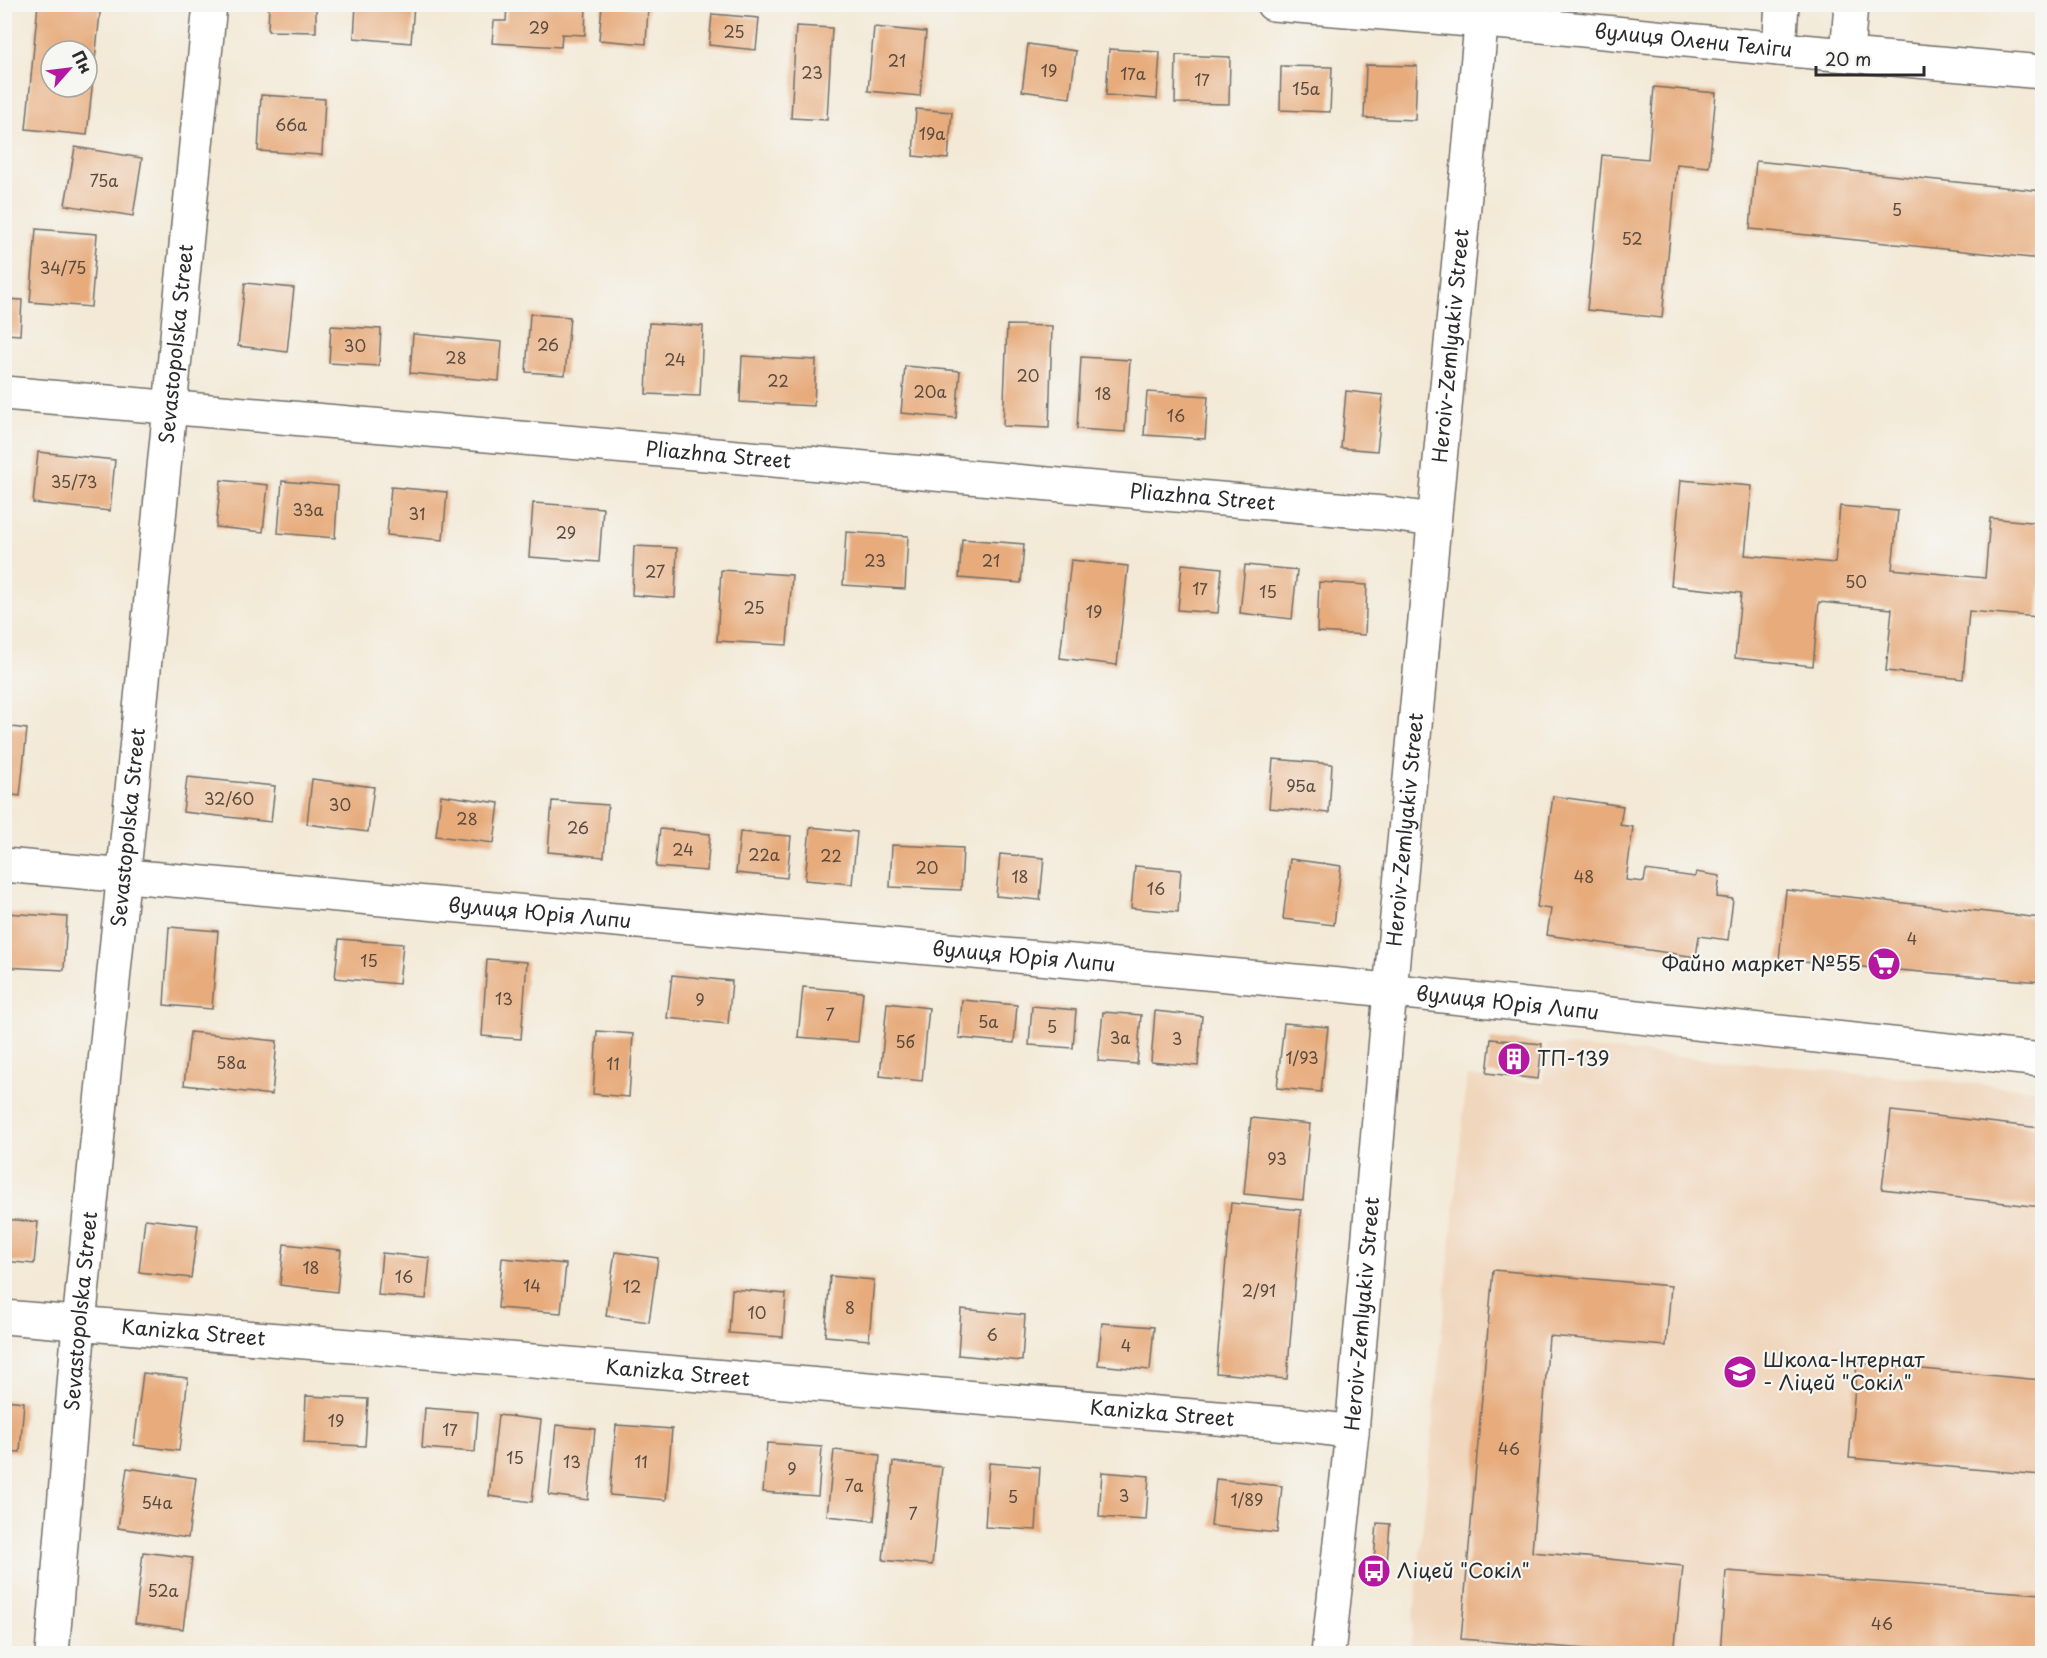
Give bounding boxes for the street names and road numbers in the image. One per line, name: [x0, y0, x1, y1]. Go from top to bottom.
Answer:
street label: вулиця Олени Теліги: [1593, 15, 1794, 64]
street label: Heroiv-Zemlyakiv Street: [1424, 228, 1476, 464]
street label: Sevastopolska Street: [150, 243, 200, 445]
street label: Pliazhna Street: [644, 433, 792, 475]
street label: Pliazhna Street: [1129, 475, 1277, 518]
street label: Heroiv-Zemlyakiv Street: [1378, 711, 1430, 948]
street label: Sevastopolska Street: [102, 726, 152, 928]
street label: вулиця Юрія Липи: [447, 889, 633, 935]
street label: вулиця Юрія Липи: [931, 933, 1117, 979]
street label: вулиця Юрія Липи: [1415, 977, 1601, 1027]
street label: Heroiv-Zemlyakiv Street: [1336, 1196, 1386, 1432]
street label: Sevastopolska Street: [56, 1210, 104, 1412]
street label: Kanizka Street: [120, 1311, 267, 1353]
street label: Kanizka Street: [604, 1351, 751, 1393]
street label: Kanizka Street: [1089, 1391, 1235, 1433]

